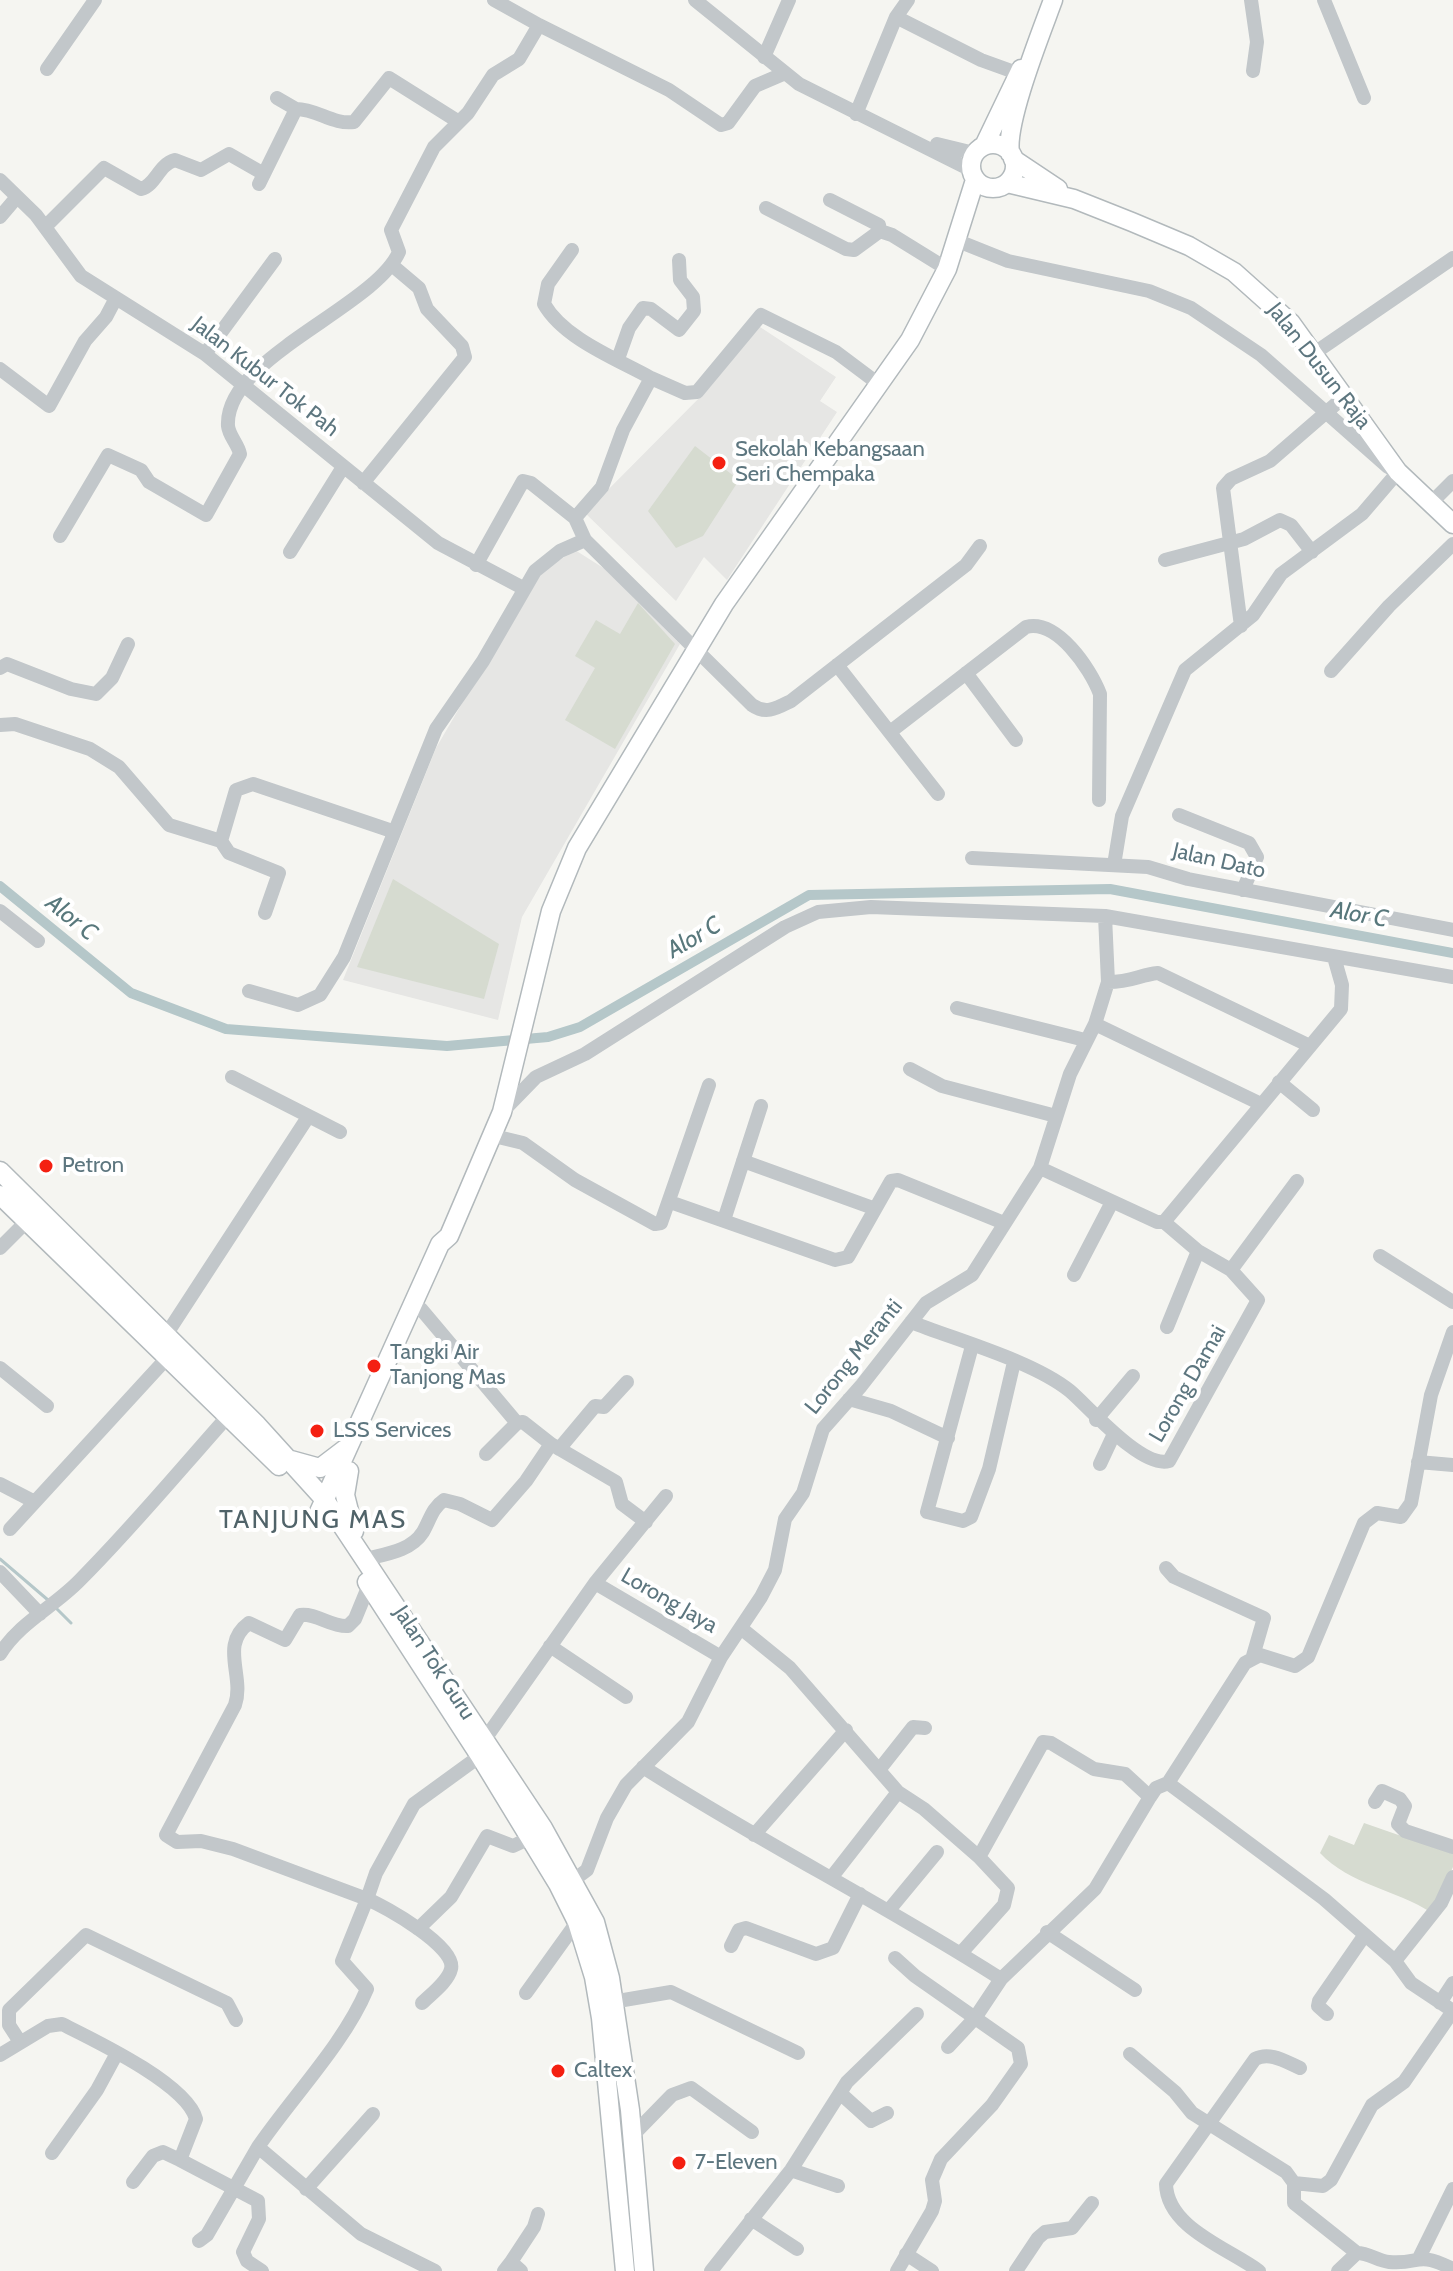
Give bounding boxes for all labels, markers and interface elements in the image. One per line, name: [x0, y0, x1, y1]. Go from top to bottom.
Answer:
street label: Jalan Dusun Raja: [1261, 298, 1377, 434]
street label: Jalan Kubur Tok Pah: [186, 311, 344, 443]
place label: Sekolah Kebangsaan Seri Chempaka: [735, 437, 925, 488]
marker: Sekolah Kebangsaan Seri Chempaka: [710, 454, 728, 472]
street label: Jalan Dato: [1170, 838, 1268, 884]
water label: Alor C: [40, 889, 102, 947]
water label: Alor C: [1328, 896, 1390, 934]
water label: Alor C: [662, 911, 726, 965]
place label: Petron: [62, 1153, 124, 1179]
marker: Petron: [37, 1157, 55, 1175]
street label: Lorong Meranti: [800, 1294, 908, 1420]
street label: Lorong Damai: [1144, 1321, 1232, 1447]
place label: Tangki Air Tanjong Mas: [390, 1340, 506, 1392]
marker: Tangki Air Tanjong Mas: [365, 1357, 383, 1375]
place label: LSS Services: [333, 1418, 451, 1444]
marker: LSS Services: [308, 1422, 326, 1440]
district label: TANJUNG MAS: [219, 1504, 407, 1536]
street label: Lorong Jaya: [616, 1563, 722, 1639]
street label: Jalan Tok Guru: [387, 1601, 481, 1725]
place label: Caltex: [574, 2058, 632, 2084]
marker: Caltex: [549, 2062, 567, 2080]
place label: 7-Eleven: [695, 2150, 778, 2176]
marker: 7-Eleven: [670, 2154, 688, 2172]

